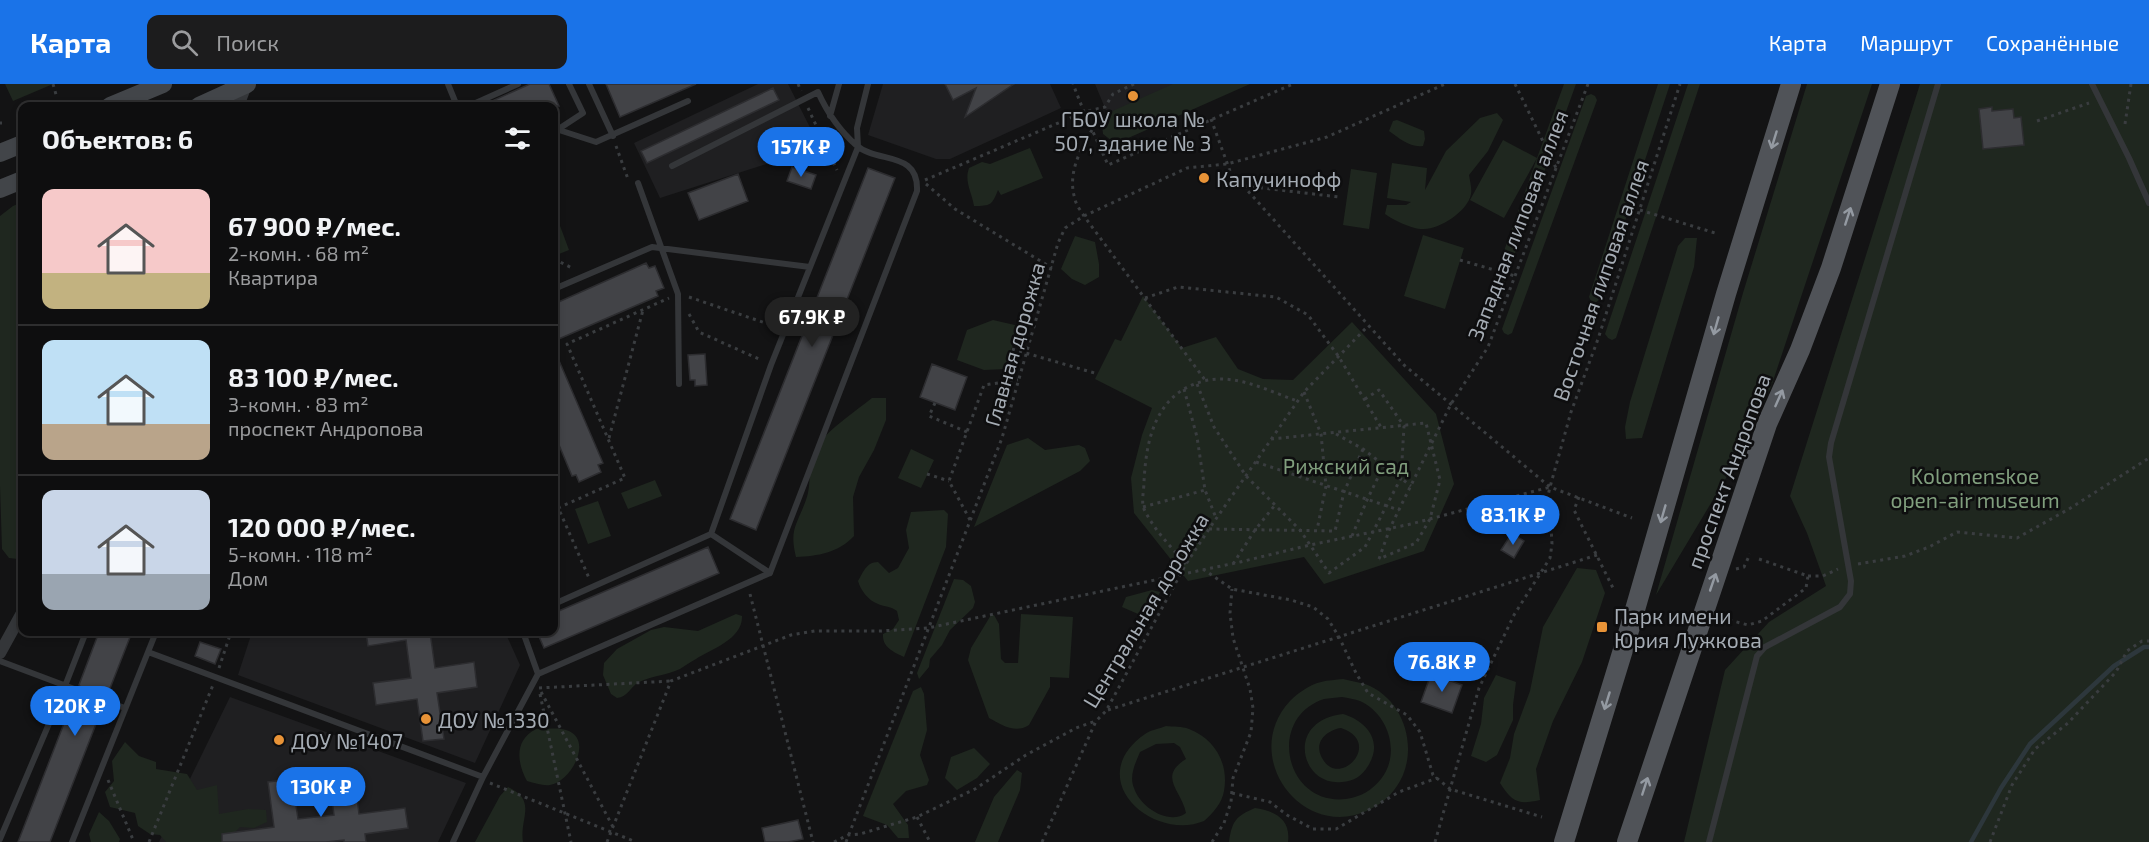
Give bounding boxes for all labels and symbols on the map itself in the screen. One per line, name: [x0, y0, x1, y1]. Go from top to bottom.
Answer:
marker: ГБОУ школа № 507, здание № 3: [1126, 89, 1140, 103]
place label: ГБОУ школа № 507, здание № 3: [1055, 106, 1211, 155]
street label: Западная липовая аллея: [1462, 106, 1572, 344]
pin: 157K ₽: [752, 127, 850, 178]
one-way arrow: [1768, 130, 1779, 149]
street label: Восточная липовая аллея: [1547, 156, 1653, 404]
place label: Капучинофф: [1216, 166, 1341, 192]
marker: Капучинофф: [1197, 171, 1211, 185]
one-way arrow: [1843, 207, 1854, 226]
street label: Главная дорожка: [979, 259, 1049, 429]
pin: 67.9K ₽: [757, 297, 867, 348]
one-way arrow: [1710, 316, 1721, 335]
street label: проспект Андропова: [1681, 370, 1775, 572]
one-way arrow: [1773, 389, 1785, 407]
park label: Рижский сад: [1283, 453, 1409, 478]
park label: Kolomenskoe open-air museum: [1890, 463, 2060, 512]
pin: 83.1K ₽: [1458, 495, 1568, 546]
one-way arrow: [1656, 504, 1668, 523]
street label: Центральная дорожка: [1077, 508, 1213, 712]
one-way arrow: [1709, 573, 1720, 591]
place label: Парк имени Юрия Лужкова: [1614, 603, 1762, 653]
marker: Парк имени Юрия Лужкова: [1595, 620, 1609, 634]
pin: 76.8K ₽: [1387, 642, 1497, 693]
pin: 120K ₽: [26, 686, 124, 737]
one-way arrow: [1601, 691, 1612, 710]
place label: ДОУ №1330: [438, 707, 550, 732]
marker: ДОУ №1330: [419, 712, 433, 726]
place label: ДОУ №1407: [291, 728, 403, 753]
marker: ДОУ №1407: [272, 733, 286, 747]
pin: 130K ₽: [272, 767, 370, 818]
one-way arrow: [1641, 778, 1652, 796]

